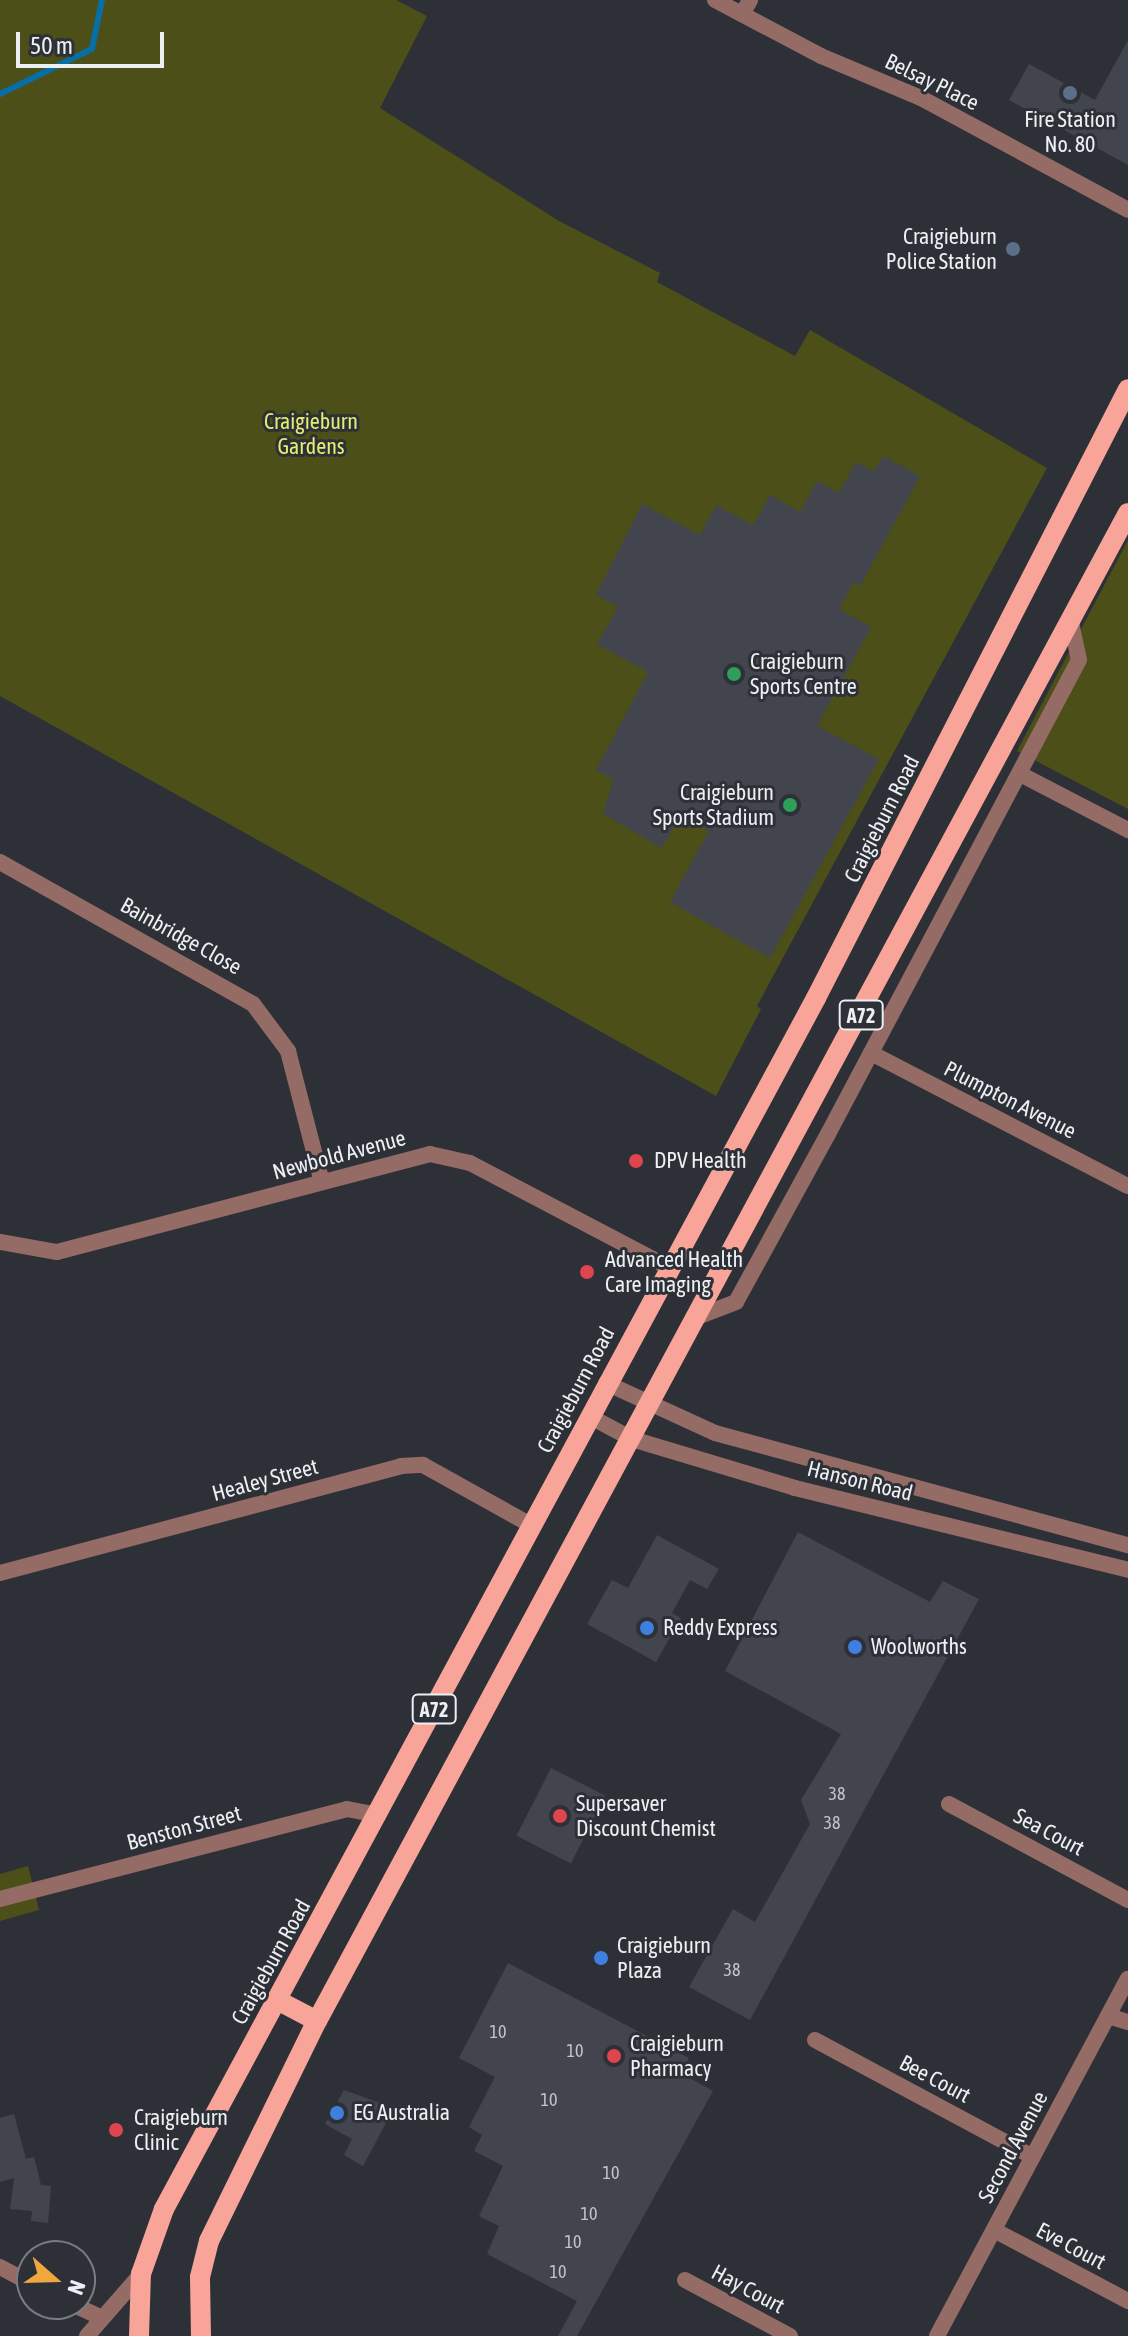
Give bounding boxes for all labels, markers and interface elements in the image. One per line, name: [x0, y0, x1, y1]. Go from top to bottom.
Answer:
scale bar: [20, 16, 168, 66]
text: 50 m: [30, 32, 73, 59]
street label: Belsay Place: [881, 48, 983, 116]
marker: Fire Station No. 80: [1061, 84, 1079, 102]
place label: Fire Station No. 80: [1024, 106, 1116, 158]
place label: Craigieburn Police Station: [886, 223, 997, 274]
marker: Craigieburn Police Station: [1004, 240, 1022, 258]
park label: Craigieburn Gardens: [264, 408, 358, 460]
place label: Craigieburn Sports Centre: [750, 648, 857, 700]
marker: Craigieburn Sports Centre: [725, 665, 743, 683]
street label: Craigieburn Road: [839, 751, 925, 887]
place label: Craigieburn Sports Stadium: [653, 779, 774, 830]
marker: Craigieburn Sports Stadium: [781, 796, 799, 814]
street label: Bainbridge Close: [116, 892, 246, 980]
road number: A72: [837, 999, 885, 1031]
street label: Plumpton Avenue: [940, 1055, 1080, 1145]
street label: Newbold Avenue: [270, 1125, 408, 1185]
place label: DPV Health: [654, 1148, 747, 1174]
marker: DPV Health: [625, 1150, 647, 1172]
place label: Advanced Health Care Imaging: [605, 1246, 743, 1298]
marker: Advanced Health Care Imaging: [576, 1261, 598, 1283]
street label: Craigieburn Road: [532, 1322, 620, 1458]
street label: Healey Street: [209, 1453, 321, 1507]
street label: Hanson Road: [805, 1455, 915, 1507]
place label: Reddy Express: [663, 1615, 778, 1641]
marker: Reddy Express: [638, 1619, 656, 1637]
place label: Woolworths: [871, 1634, 967, 1660]
marker: Woolworths: [846, 1638, 864, 1656]
road number: A72: [410, 1693, 458, 1725]
house number: 38: [829, 1783, 845, 1805]
place label: Supersaver Discount Chemist: [576, 1790, 716, 1842]
street label: Benston Street: [124, 1800, 244, 1856]
street label: Sea Court: [1009, 1803, 1089, 1861]
marker: Supersaver Discount Chemist: [551, 1807, 569, 1825]
house number: 38: [824, 1812, 840, 1834]
street label: Craigieburn Road: [226, 1895, 316, 2029]
place label: Craigieburn Plaza: [617, 1932, 711, 1984]
marker: Craigieburn Plaza: [592, 1949, 610, 1967]
house number: 38: [724, 1959, 740, 1981]
house number: 10: [490, 2021, 506, 2043]
place label: Craigieburn Pharmacy: [630, 2030, 724, 2082]
house number: 10: [567, 2040, 583, 2062]
marker: Craigieburn Pharmacy: [605, 2047, 623, 2065]
street label: Bee Court: [895, 2049, 975, 2109]
street label: Second Avenue: [973, 2087, 1053, 2207]
house number: 10: [541, 2089, 557, 2111]
place label: EG Australia: [353, 2100, 450, 2126]
place label: Craigieburn Clinic: [134, 2104, 228, 2156]
marker: EG Australia: [328, 2104, 346, 2122]
marker: Craigieburn Clinic: [105, 2119, 127, 2141]
house number: 10: [603, 2162, 619, 2184]
house number: 10: [581, 2203, 597, 2225]
street label: Eve Court: [1032, 2217, 1110, 2275]
house number: 10: [565, 2231, 581, 2253]
north arrow: [16, 2240, 96, 2320]
street label: Hay Court: [707, 2259, 789, 2319]
house number: 10: [550, 2261, 566, 2283]
text: N: [62, 2277, 91, 2298]

